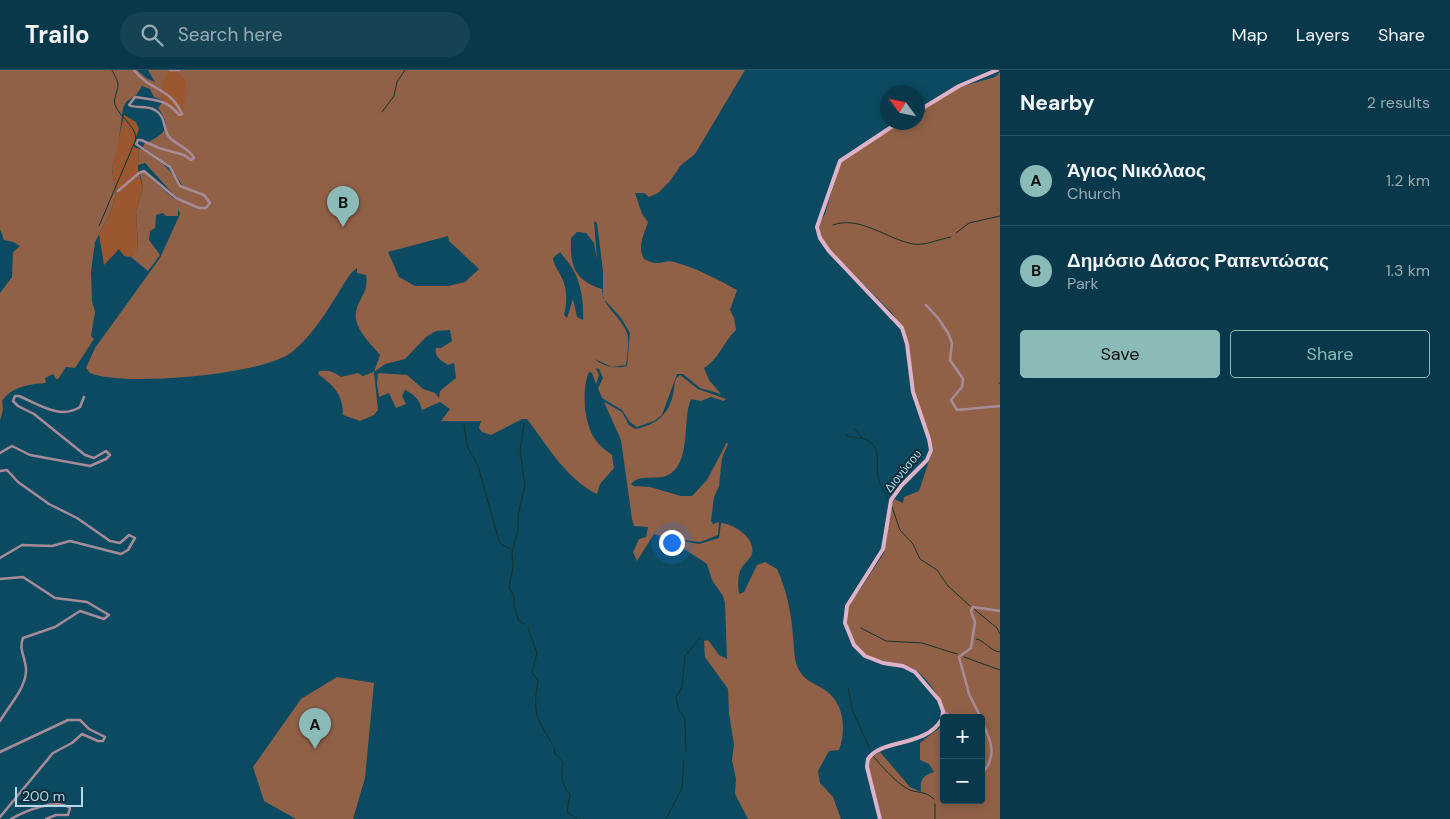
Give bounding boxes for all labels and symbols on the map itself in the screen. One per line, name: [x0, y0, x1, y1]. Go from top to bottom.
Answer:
north arrow: [880, 85, 925, 130]
pin: B: [327, 186, 359, 227]
street label: Διονύσου: [881, 446, 925, 496]
your location: [659, 530, 685, 556]
pin: A: [299, 708, 331, 749]
scale bar: [15, 784, 82, 807]

